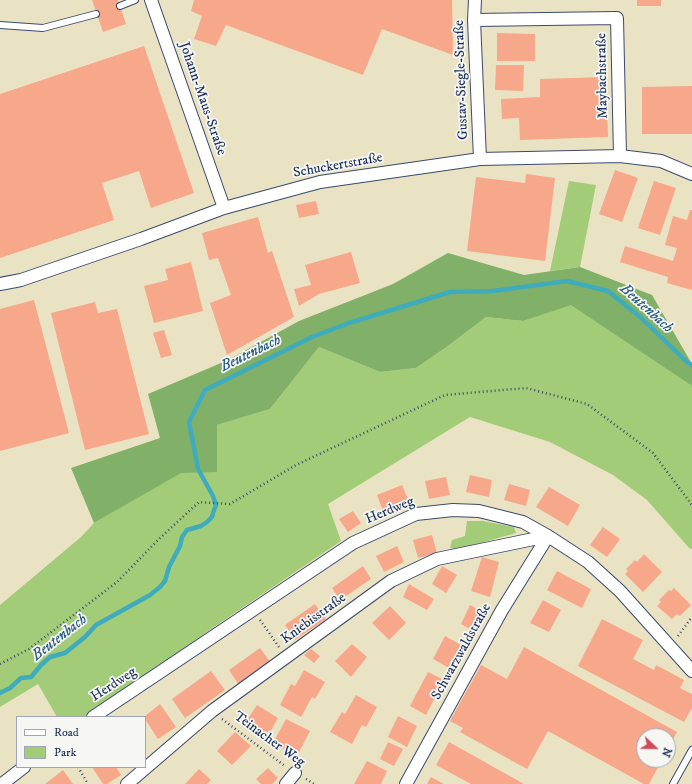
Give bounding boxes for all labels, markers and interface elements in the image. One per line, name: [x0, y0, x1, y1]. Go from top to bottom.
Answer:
street label: Gustav-Siegle-Straße: [452, 20, 472, 140]
street label: Maybachstraße: [594, 33, 612, 119]
street label: Johann-Maus-Straße: [175, 40, 229, 158]
street label: Schuckertstraße: [292, 150, 384, 182]
water label: Beutenbach: [616, 281, 676, 337]
water label: Beutenbach: [218, 332, 284, 376]
street label: Herdweg: [363, 494, 417, 528]
street label: Kniebisstraße: [278, 590, 350, 648]
street label: Schwarzwaldstraße: [429, 601, 495, 703]
water label: Beutenbach: [29, 611, 91, 665]
street label: Herdweg: [88, 664, 140, 706]
street label: Teinacher Weg: [230, 709, 308, 771]
legend: [16, 716, 146, 768]
text: Road: [54, 725, 79, 740]
north arrow: [636, 728, 676, 768]
text: Park: [54, 745, 76, 760]
text: N: [658, 745, 674, 759]

